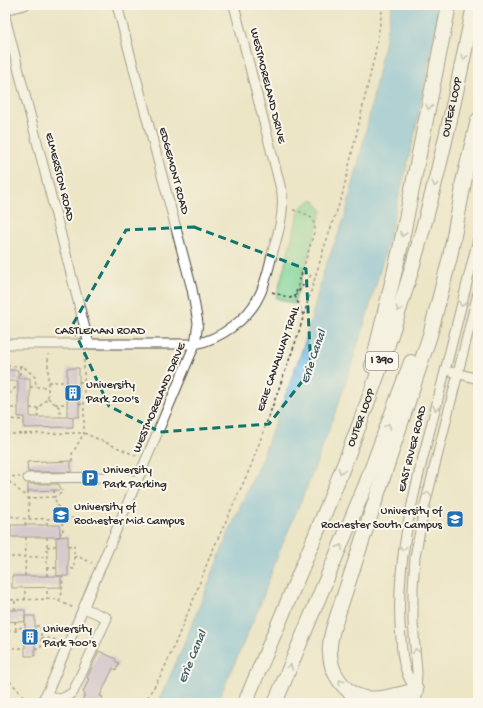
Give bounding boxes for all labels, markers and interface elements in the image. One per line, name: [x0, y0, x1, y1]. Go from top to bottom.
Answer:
street label: WESTMORELAND DRIVE: [246, 27, 288, 146]
one-way arrow: [460, 54, 468, 60]
street label: OUTER LOOP: [439, 76, 466, 139]
one-way arrow: [425, 104, 433, 110]
street label: EDGEMONT ROAD: [155, 126, 191, 216]
street label: ELMERSTON ROAD: [41, 131, 77, 223]
one-way arrow: [431, 180, 440, 187]
one-way arrow: [400, 231, 408, 237]
one-way arrow: [458, 300, 467, 307]
street label: ERIE CANALWAY TRAIL: [254, 304, 304, 414]
one-way arrow: [396, 305, 404, 312]
street label: CASTLEMAN ROAD: [55, 325, 145, 339]
water label: Erie Canal: [298, 327, 331, 386]
street label: WESTMORELAND DRIVE: [130, 340, 190, 455]
road number: I 390: [366, 352, 398, 370]
place label: University Park 200's: [85, 379, 139, 407]
building icon: University Park 200's: [63, 383, 83, 403]
street label: OUTER LOOP: [345, 387, 379, 449]
street label: EAST RIVER ROAD: [396, 404, 431, 494]
one-way arrow: [432, 404, 441, 411]
one-way arrow: [383, 423, 391, 430]
place label: University Park Parking: [102, 464, 167, 492]
one-way arrow: [338, 467, 346, 474]
parking icon: University Park Parking: [80, 468, 100, 488]
one-way arrow: [423, 491, 432, 498]
place label: University of Rochester Mid Campus: [74, 501, 185, 529]
school or university icon: University of Rochester Mid Campus: [51, 505, 71, 525]
place label: University of Rochester South Campus: [321, 505, 443, 533]
school or university icon: University of Rochester South Campus: [445, 509, 465, 529]
one-way arrow: [335, 544, 343, 551]
one-way arrow: [399, 545, 408, 551]
place label: University Park 700's: [42, 623, 97, 651]
building icon: University Park 700's: [20, 627, 40, 647]
water label: Erie Canal: [175, 627, 211, 686]
one-way arrow: [411, 648, 420, 654]
one-way arrow: [285, 664, 293, 671]
one-way arrow: [339, 680, 346, 687]

